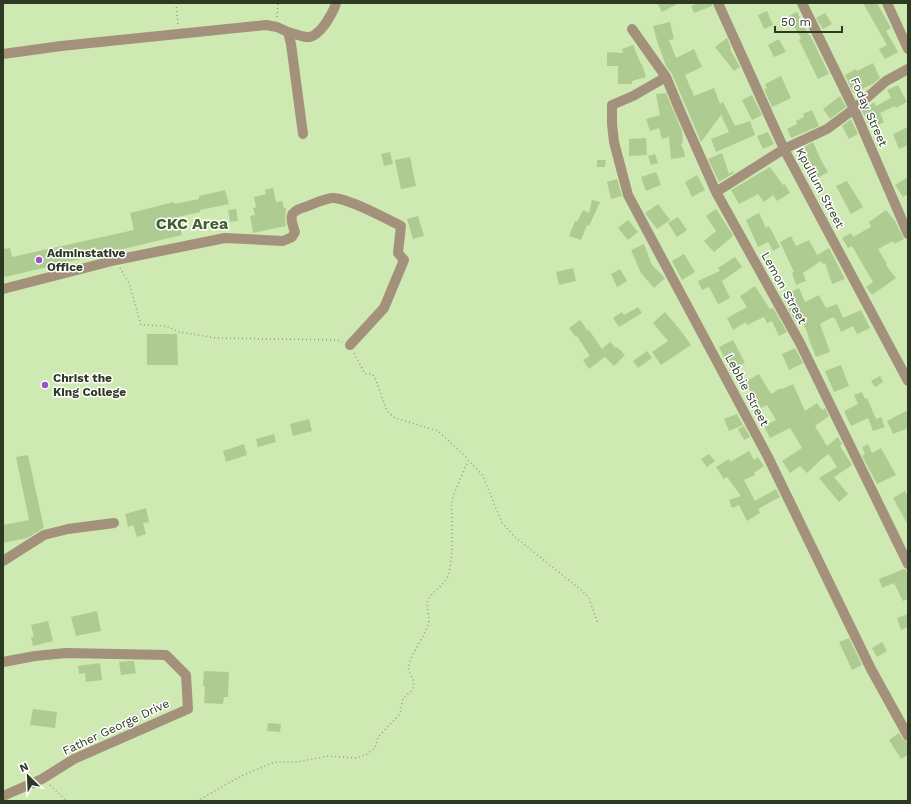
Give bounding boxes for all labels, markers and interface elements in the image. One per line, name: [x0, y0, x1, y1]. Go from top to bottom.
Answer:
scale bar: [775, 8, 842, 34]
text: 50 m: [781, 15, 811, 29]
street label: Foday Street: [848, 75, 890, 149]
street label: Kpullum Street: [793, 145, 847, 231]
district label: CKC Area: [156, 214, 229, 233]
place label: Adminstative Office: [47, 246, 126, 274]
street label: Lemon Street: [758, 250, 810, 326]
marker: Adminstative Office: [34, 255, 44, 265]
street label: Lebbie Street: [722, 352, 772, 428]
place label: Christ the King College: [53, 371, 126, 399]
marker: Christ the King College: [40, 380, 50, 390]
street label: Father George Drive: [60, 696, 172, 758]
north arrow: [8, 756, 48, 796]
text: N: [18, 760, 31, 775]

